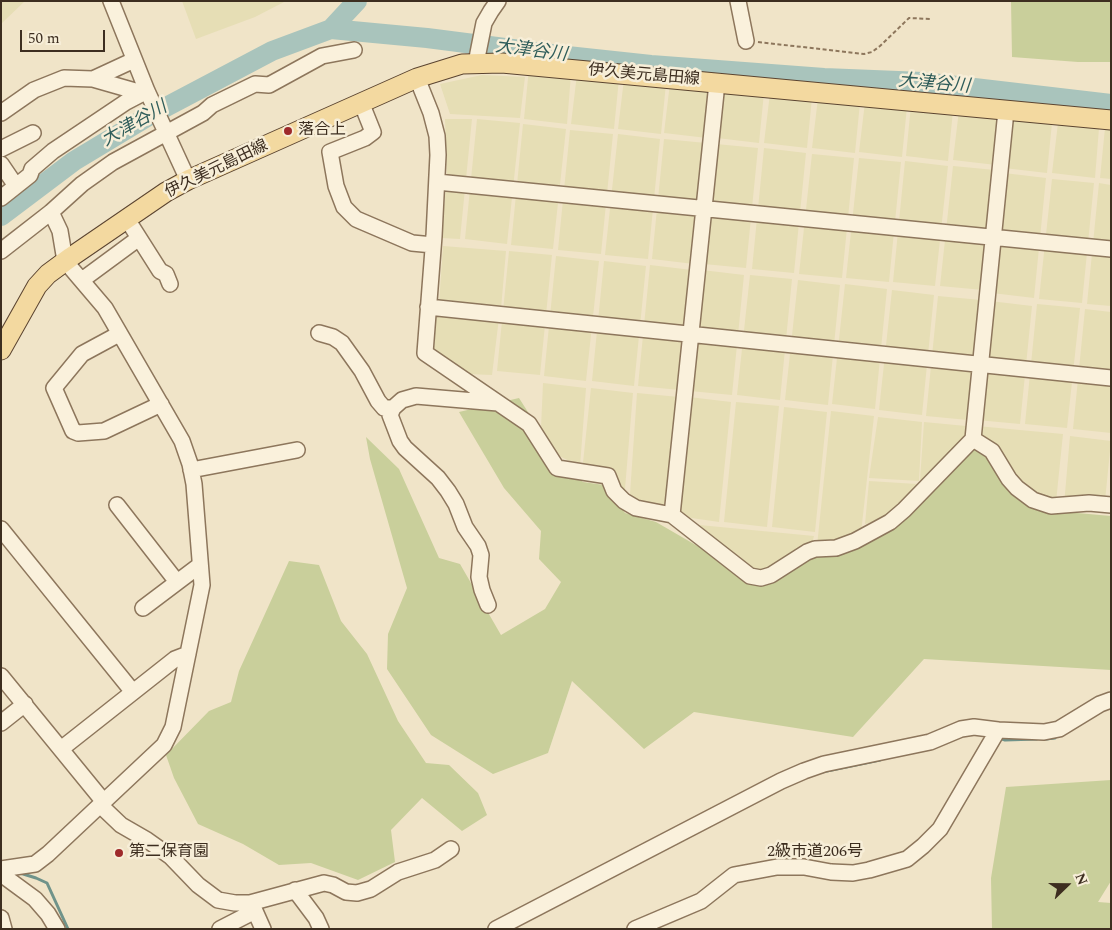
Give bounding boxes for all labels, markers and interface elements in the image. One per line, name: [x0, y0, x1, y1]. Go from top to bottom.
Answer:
scale bar: [22, 20, 108, 52]
text: 50 m: [28, 27, 60, 50]
water label: 大津谷川: [494, 37, 568, 67]
street label: 伊久美元島田線: [587, 62, 701, 90]
water label: 大津谷川: [897, 71, 971, 99]
water label: 大津谷川: [98, 98, 172, 152]
place label: 落合上: [298, 121, 346, 141]
marker: 落合上: [282, 125, 294, 137]
street label: 伊久美元島田線: [162, 137, 272, 203]
place label: 第二保育園: [129, 843, 209, 863]
street label: 2級市道206号: [767, 843, 863, 863]
marker: 第二保育園: [113, 847, 125, 859]
north arrow: [1042, 860, 1092, 910]
text: N: [1069, 870, 1093, 888]

